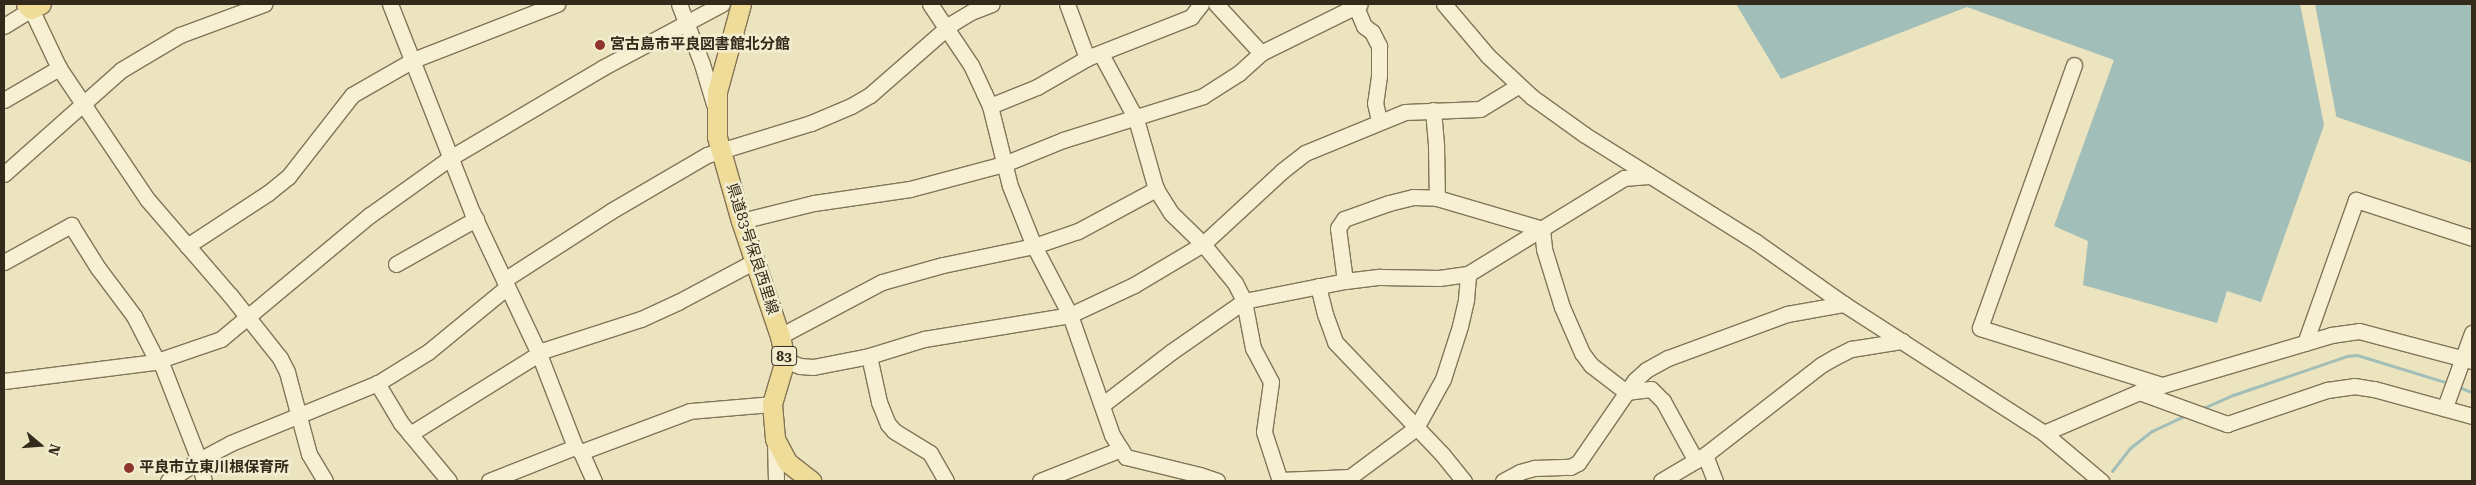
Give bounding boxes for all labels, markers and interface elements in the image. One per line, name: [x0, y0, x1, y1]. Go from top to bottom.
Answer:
place label: 宮古島市平良図書館北分館: [610, 36, 790, 54]
marker: 宮古島市平良図書館北分館: [594, 39, 606, 51]
street label: 県道83号保良西里線: [722, 181, 782, 317]
road number: 83: [770, 344, 798, 368]
north arrow: [15, 420, 65, 470]
text: N: [45, 442, 64, 457]
place label: 平良市立東川根保育所: [139, 459, 289, 477]
marker: 平良市立東川根保育所: [123, 462, 135, 474]

